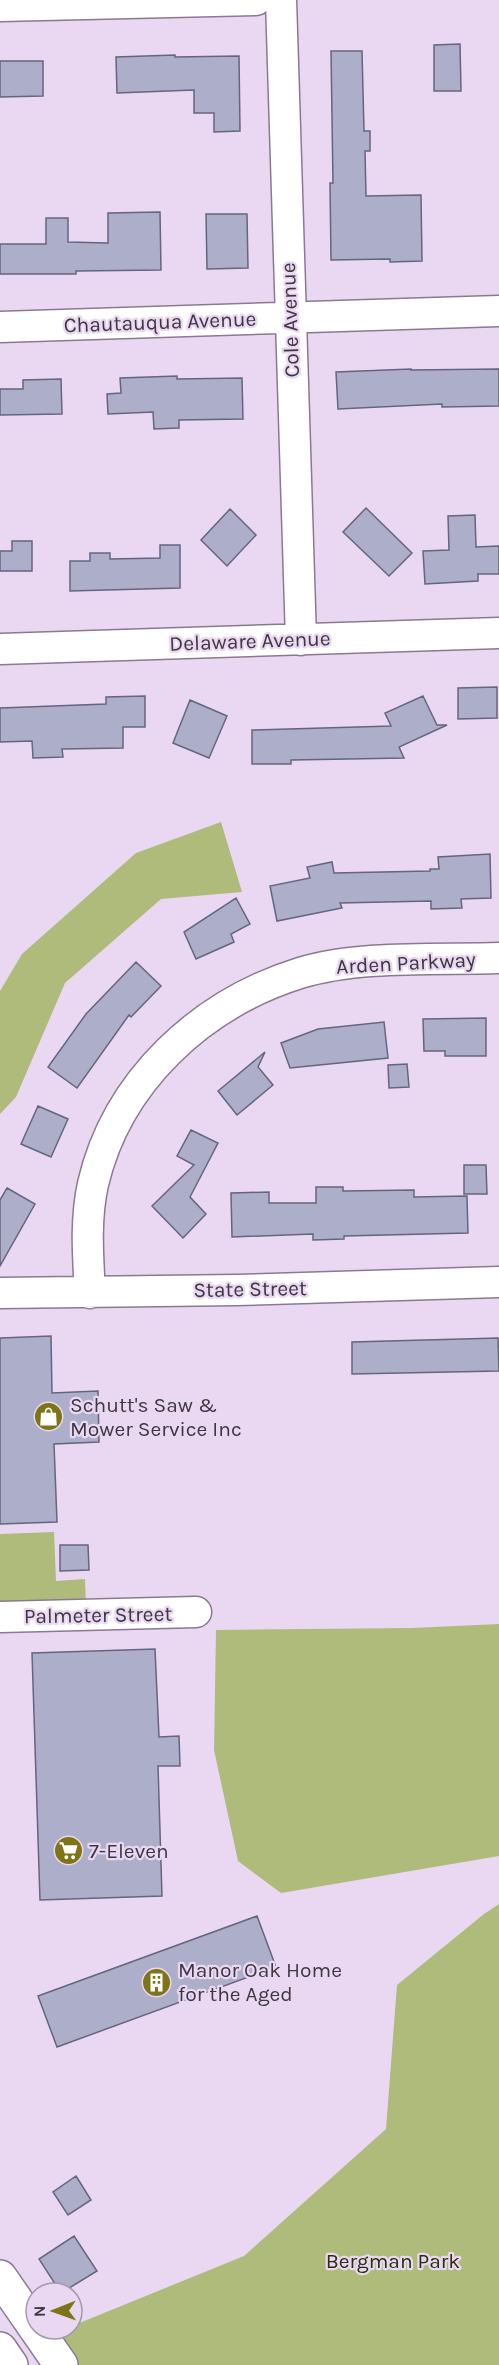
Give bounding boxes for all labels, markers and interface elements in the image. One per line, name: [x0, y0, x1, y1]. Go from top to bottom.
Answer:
street label: Cole Avenue: [276, 262, 304, 378]
street label: Chautauqua Avenue: [63, 307, 257, 337]
street label: Delaware Avenue: [169, 626, 331, 656]
street label: Arden Parkway: [336, 947, 477, 979]
street label: State Street: [193, 1276, 307, 1302]
place label: Schutt's Saw & Mower Service Inc: [70, 1393, 242, 1441]
shop icon: Schutt's Saw & Mower Service Inc: [33, 1401, 65, 1433]
street label: Palmeter Street: [24, 1602, 172, 1628]
supermarket icon: 7-Eleven: [52, 1835, 84, 1867]
place label: 7-Eleven: [89, 1839, 169, 1863]
place label: Manor Oak Home for the Aged: [178, 1958, 342, 2006]
building icon: Manor Oak Home for the Aged: [141, 1966, 173, 1998]
park label: Bergman Park: [326, 2249, 460, 2273]
north arrow: [24, 2281, 84, 2341]
text: N: [30, 2305, 49, 2317]

